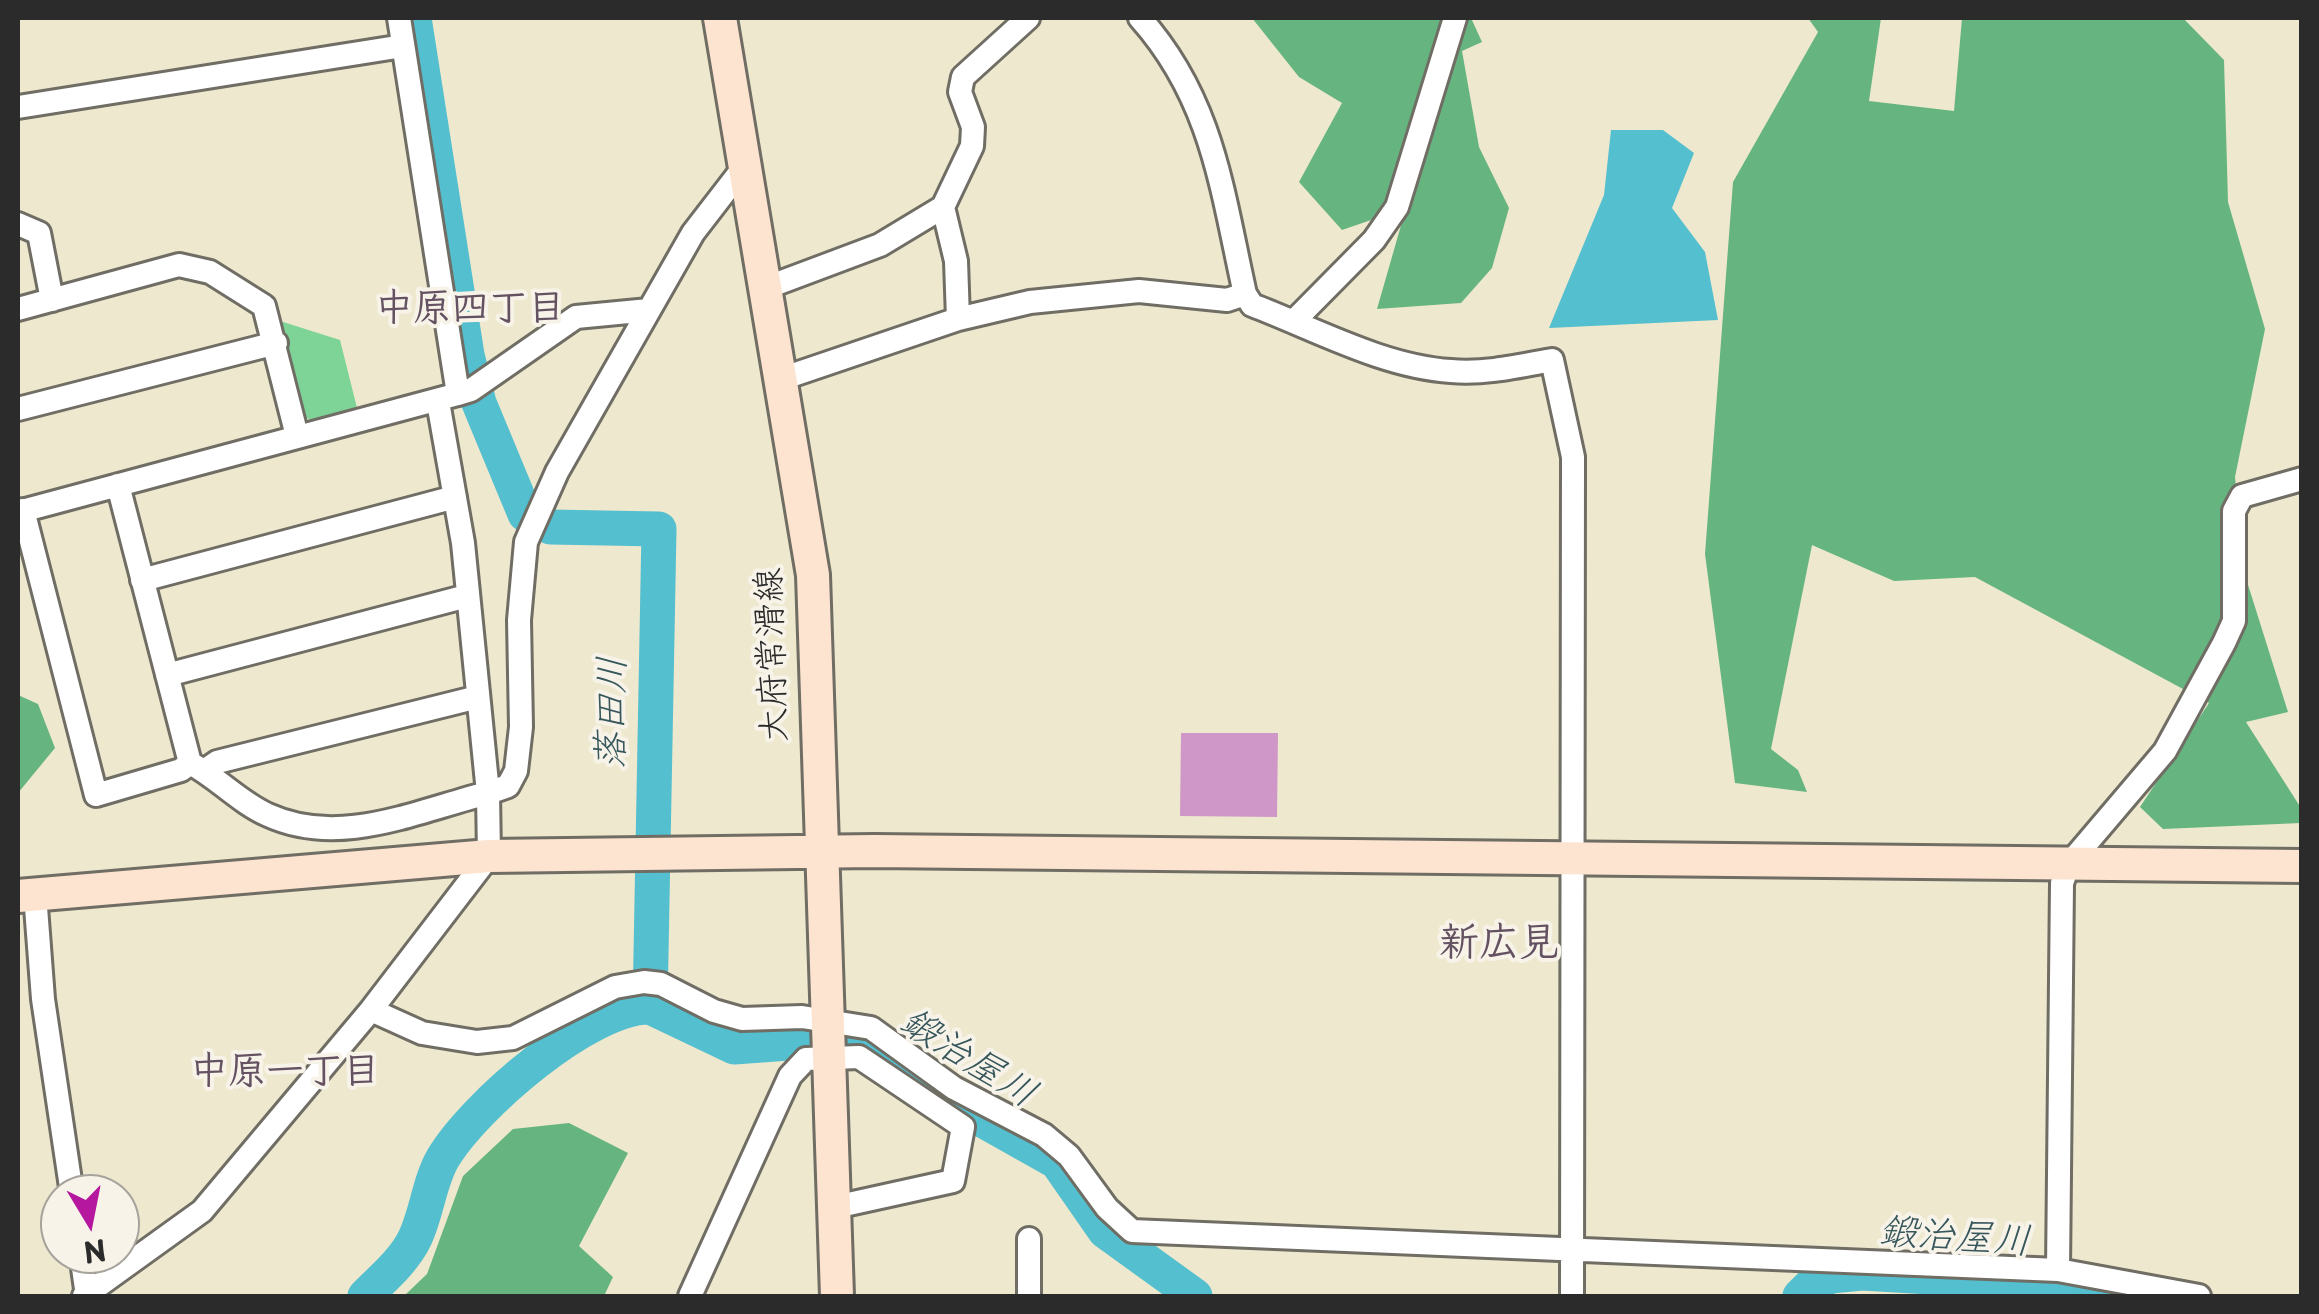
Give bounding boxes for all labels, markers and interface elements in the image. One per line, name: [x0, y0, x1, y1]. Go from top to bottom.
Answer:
district label: 中原四丁目: [375, 287, 565, 333]
street label: 大府常滑線: [749, 567, 797, 743]
water label: 落田川: [589, 656, 637, 770]
district label: 新広見: [1439, 920, 1559, 968]
water label: 鍛治屋川: [891, 999, 1045, 1119]
district label: 中原一丁目: [190, 1050, 380, 1096]
north arrow: [40, 1174, 140, 1274]
water label: 鍛治屋川: [1878, 1210, 2032, 1266]
text: N: [80, 1229, 110, 1275]

